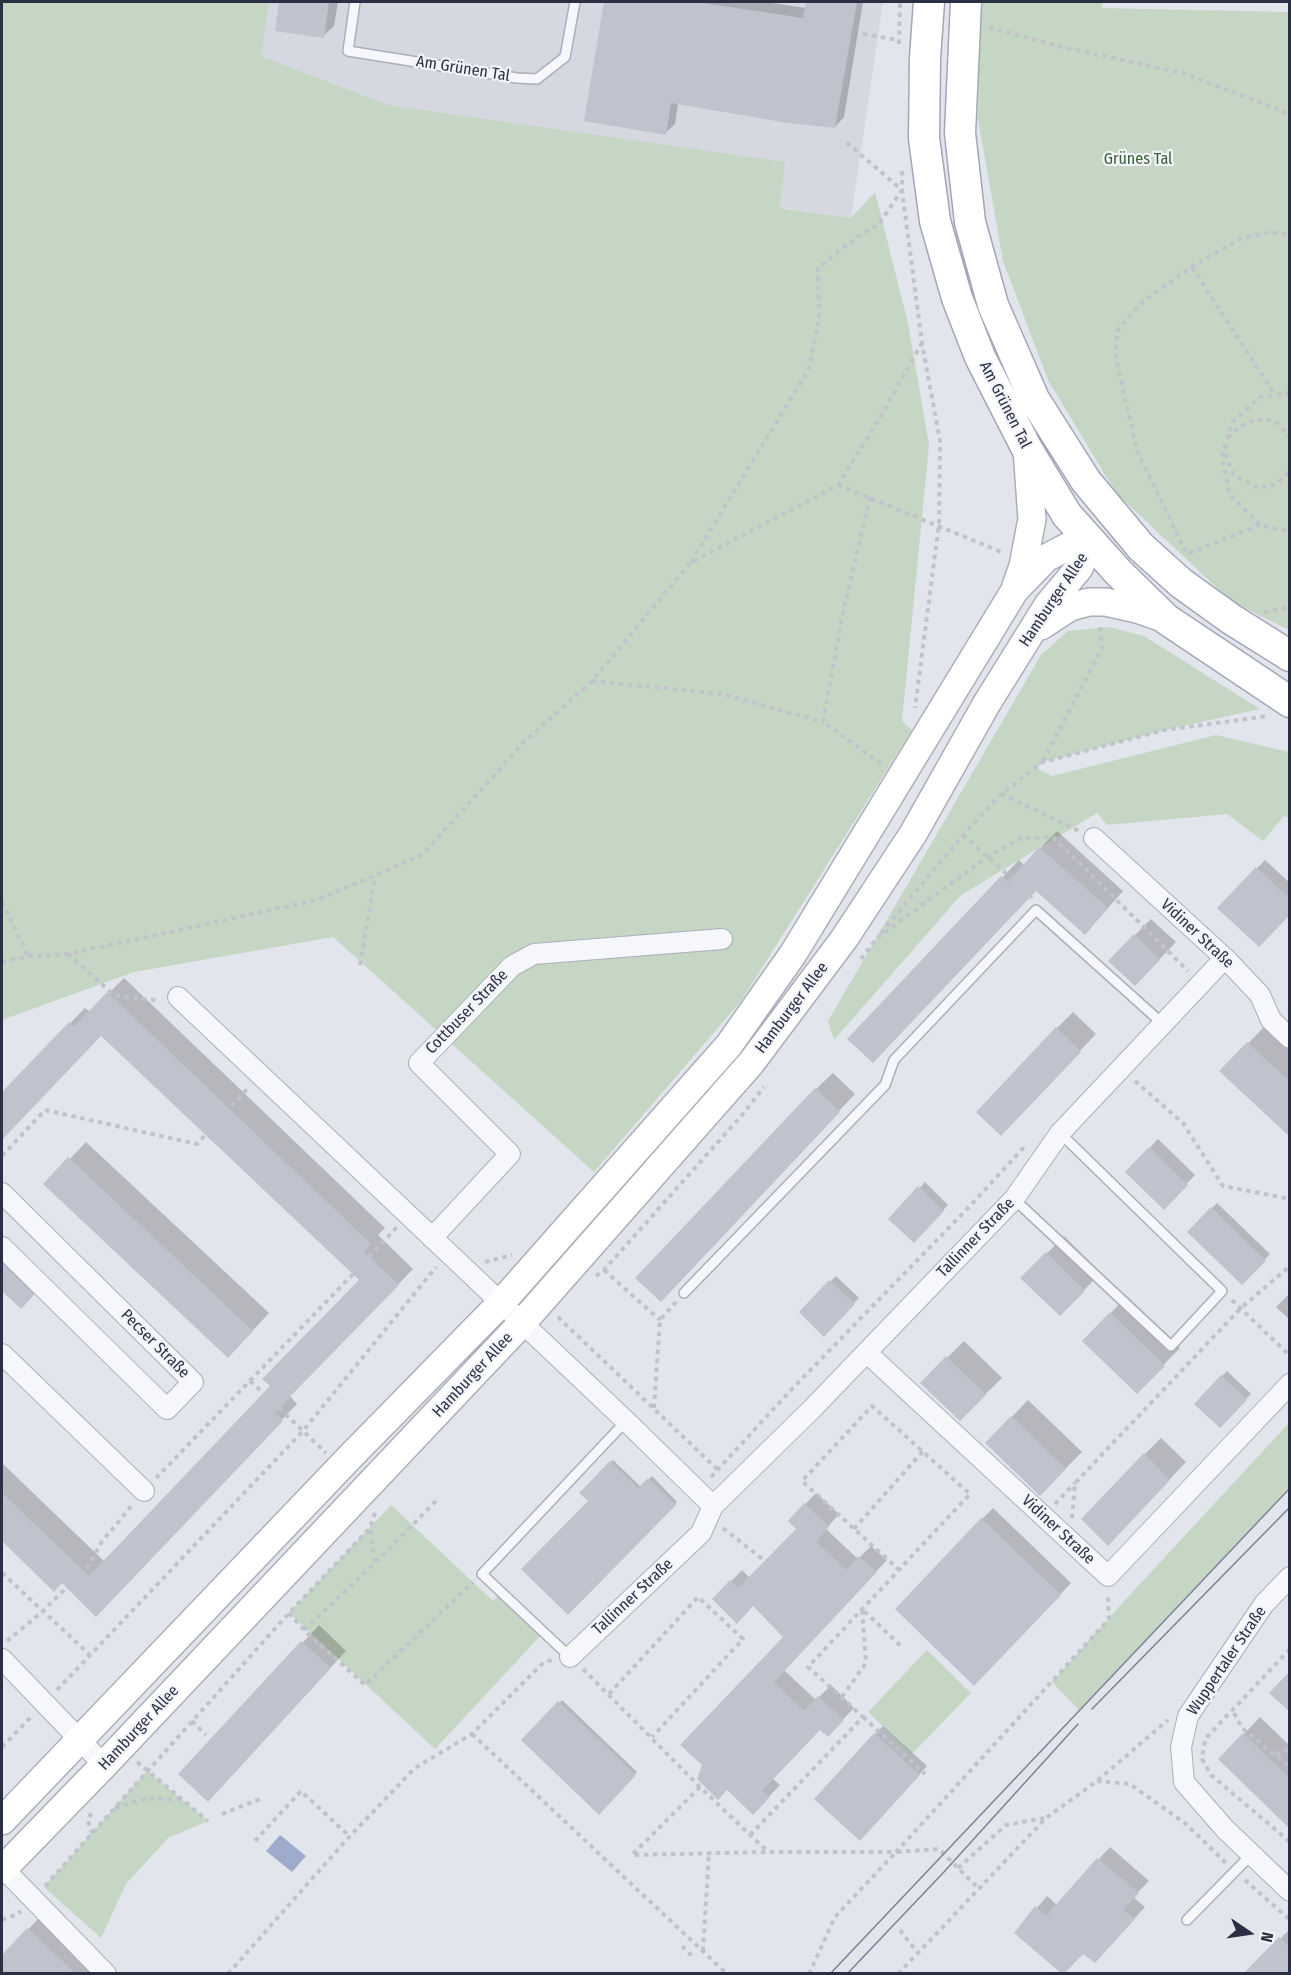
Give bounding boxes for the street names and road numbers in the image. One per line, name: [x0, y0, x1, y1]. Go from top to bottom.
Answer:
street label: Am Grünen Tal: [415, 52, 511, 86]
street label: Am Grünen Tal: [975, 358, 1035, 452]
street label: Hamburger Allee: [1016, 549, 1092, 651]
street label: Vidiner Straße: [1156, 895, 1238, 973]
street label: Hamburger Allee: [751, 959, 833, 1057]
street label: Cottbuser Straße: [422, 966, 512, 1058]
street label: Tallinner Straße: [933, 1194, 1019, 1282]
street label: Pecser Straße: [117, 1306, 193, 1382]
street label: Hamburger Allee: [429, 1329, 517, 1421]
street label: Vidiner Straße: [1017, 1491, 1099, 1569]
street label: Tallinner Straße: [589, 1555, 677, 1639]
street label: Wuppertaler Straße: [1183, 1603, 1271, 1719]
street label: Hamburger Allee: [95, 1682, 183, 1774]

